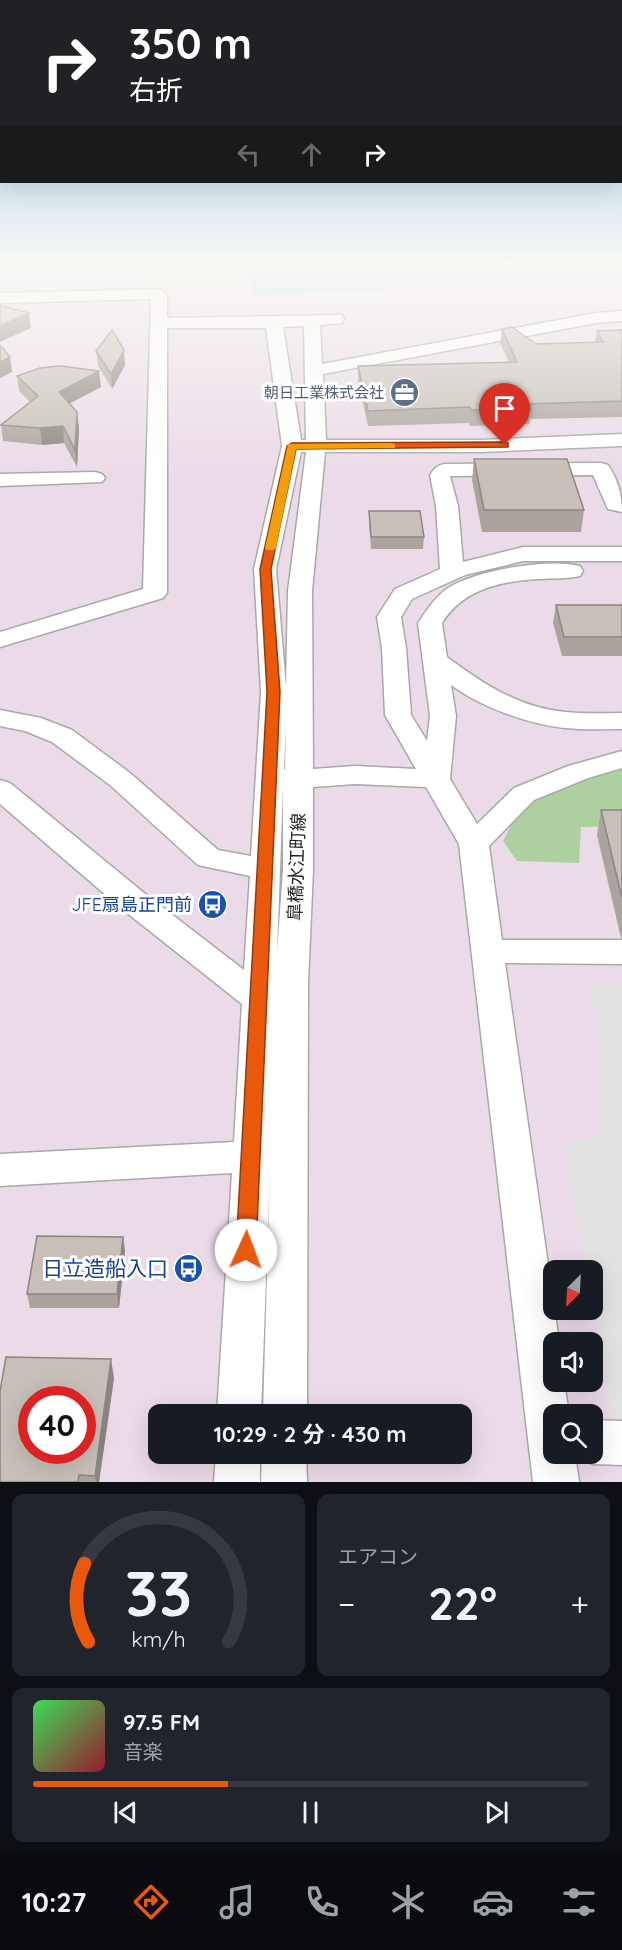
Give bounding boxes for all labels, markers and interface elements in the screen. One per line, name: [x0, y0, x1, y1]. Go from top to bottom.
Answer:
text: 350 m: [129, 17, 252, 70]
icon: right: [30, 24, 108, 102]
text: 右折: [129, 73, 183, 107]
icon: left: [232, 138, 265, 171]
icon: ahead: [295, 138, 328, 171]
icon: right: [358, 138, 391, 171]
office icon: 朝日工業株式会社: [389, 377, 421, 409]
place label: 朝日工業株式会社: [264, 383, 384, 402]
pin: [479, 383, 530, 445]
icon: arrive: [488, 392, 521, 425]
street label: 皐橋水江町線: [283, 813, 310, 921]
bus stop icon: JFE扇島正門前: [197, 889, 229, 921]
place label: JFE扇島正門前: [71, 893, 192, 916]
position arrow: [214, 1218, 278, 1282]
bus stop icon: 日立造船入口: [173, 1253, 205, 1285]
place label: 日立造船入口: [42, 1255, 168, 1281]
north arrow: [543, 1260, 603, 1320]
map controls: [543, 1260, 603, 1464]
button: sound: [543, 1332, 603, 1392]
speed limit sign: 40: [18, 1386, 96, 1464]
button: search: [543, 1404, 603, 1464]
text: 10:29 · 2 分 · 430 m: [214, 1420, 406, 1448]
text: エアコン: [338, 1544, 418, 1569]
text: 33: [125, 1554, 192, 1632]
text: 22°: [428, 1575, 497, 1631]
text: −: [338, 1583, 355, 1624]
text: +: [570, 1583, 589, 1624]
text: km/h: [131, 1626, 186, 1652]
text: 97.5 FM: [123, 1708, 200, 1736]
text: 音楽: [123, 1739, 163, 1764]
icon: previous: [109, 1796, 142, 1829]
icon: pause: [294, 1796, 327, 1829]
icon: next: [480, 1796, 513, 1829]
icon: directions: [130, 1881, 172, 1923]
icon: music: [216, 1881, 258, 1923]
icon: phone: [301, 1881, 343, 1923]
icon: climate: [387, 1881, 429, 1923]
icon: car: [472, 1881, 514, 1923]
icon: filters: [558, 1881, 600, 1923]
text: 10:27: [22, 1885, 86, 1919]

